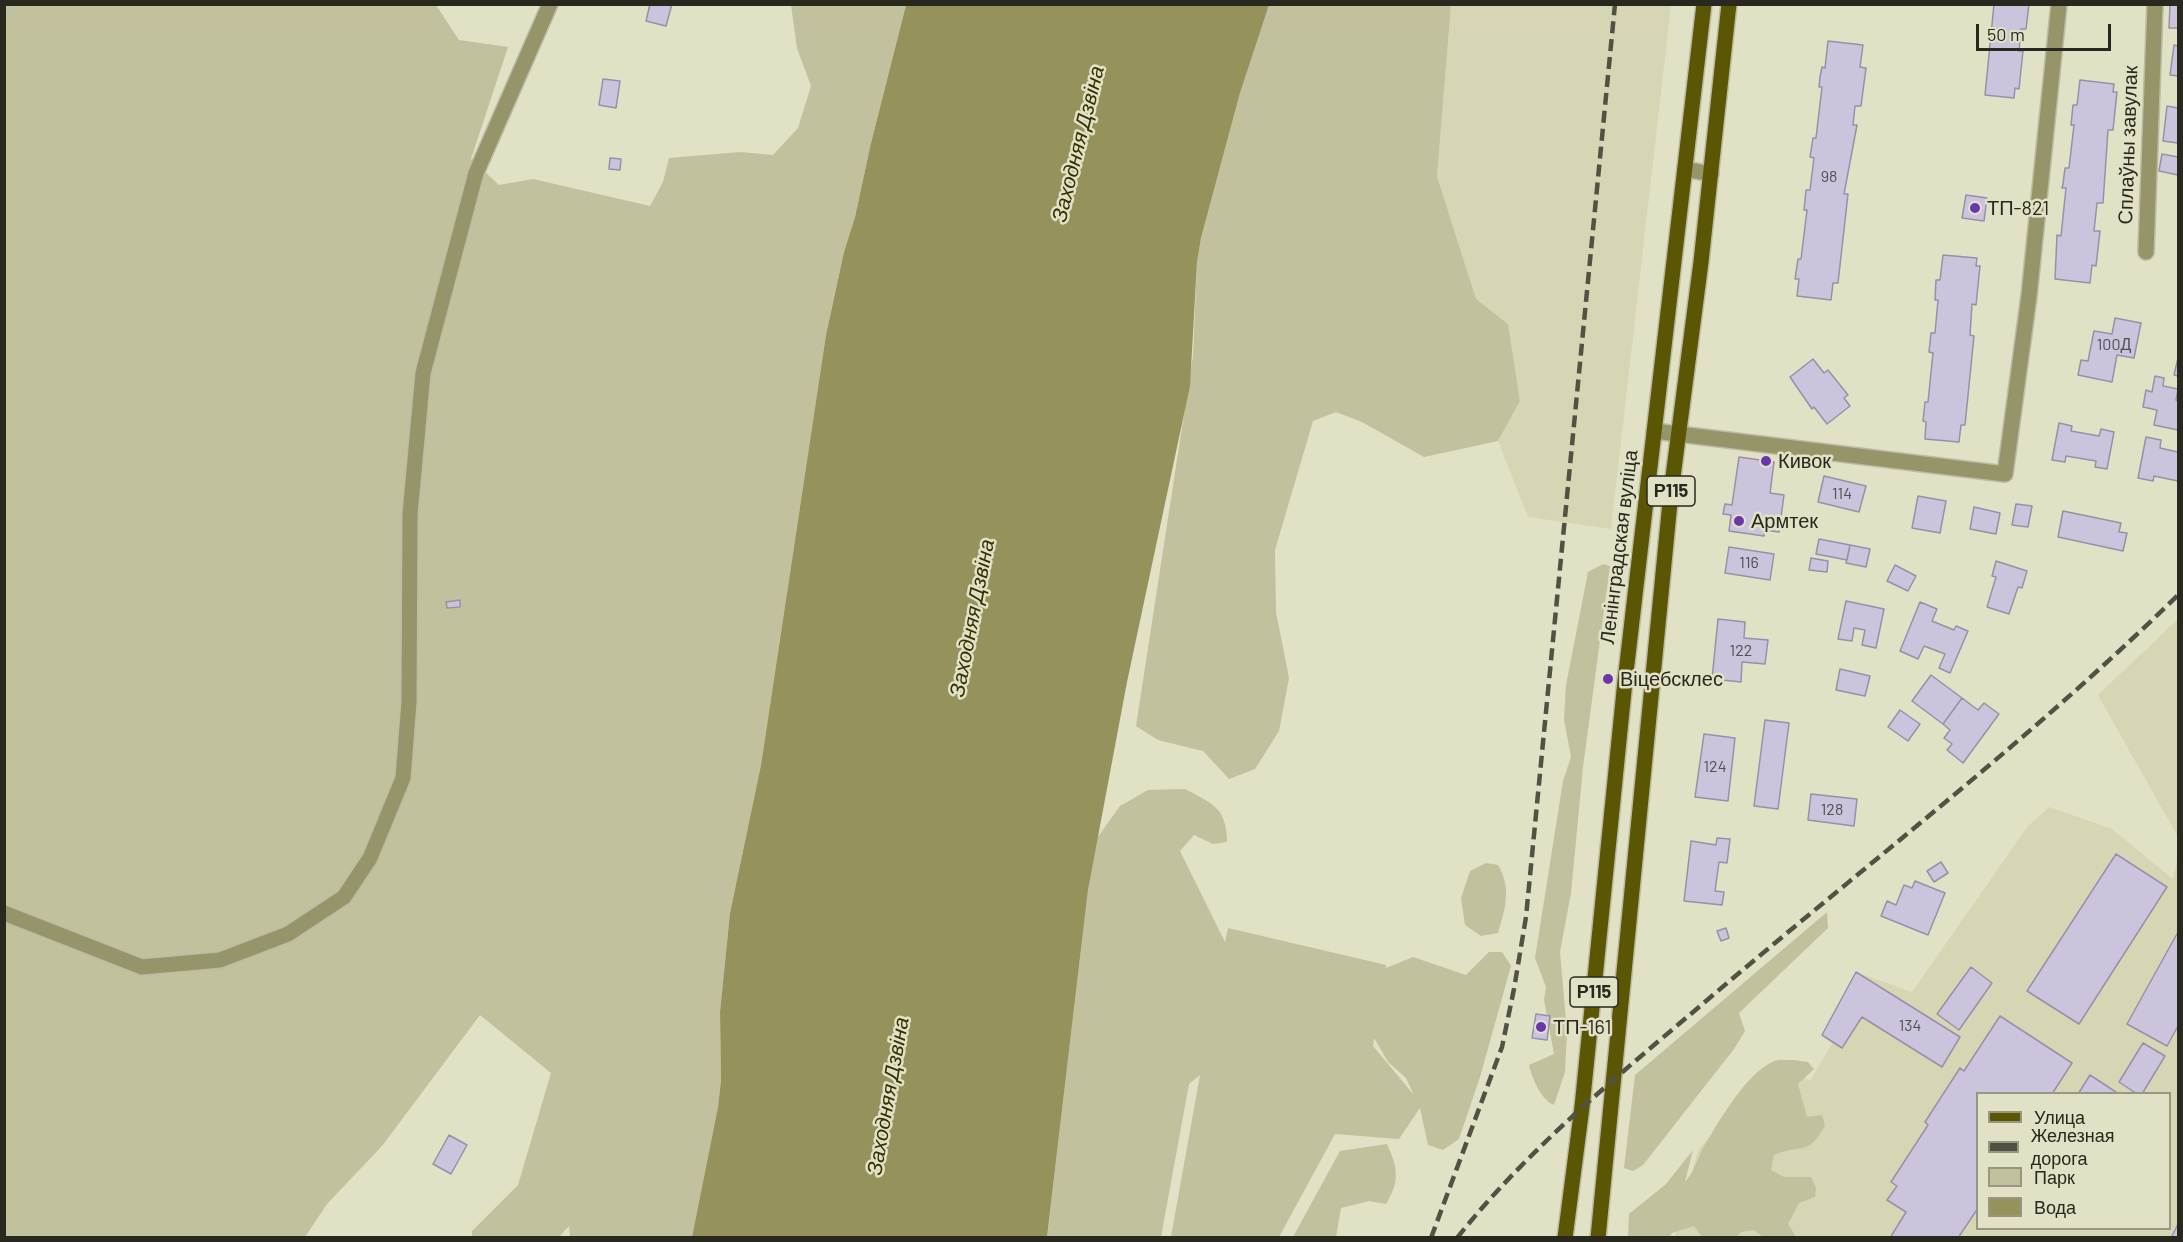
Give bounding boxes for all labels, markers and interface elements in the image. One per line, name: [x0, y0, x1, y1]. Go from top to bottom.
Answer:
scale bar: [1979, 12, 2114, 50]
text: 50 m: [1987, 23, 2025, 45]
water label: Заходняя Дзвіна: [1046, 63, 1110, 225]
street label: Сплаўны завулак: [2113, 65, 2143, 225]
house number: 98: [1821, 167, 1837, 187]
place label: ТП-821: [1987, 196, 2049, 220]
marker: ТП-821: [1968, 201, 1982, 215]
house number: 100Д: [2097, 335, 2131, 355]
street label: Ленінградская вуліца: [1595, 448, 1643, 646]
place label: Кивок: [1778, 449, 1831, 473]
marker: Кивок: [1759, 454, 1773, 468]
road number: Р115: [1647, 476, 1695, 506]
house number: 114: [1832, 484, 1852, 504]
place label: Армтек: [1751, 509, 1818, 533]
marker: Армтек: [1732, 514, 1746, 528]
water label: Заходняя Дзвіна: [944, 537, 1000, 699]
house number: 116: [1739, 553, 1759, 573]
house number: 122: [1730, 641, 1752, 661]
place label: Віцебсклес: [1620, 667, 1723, 691]
marker: Віцебсклес: [1601, 672, 1615, 686]
house number: 124: [1704, 757, 1726, 777]
house number: 128: [1821, 800, 1843, 820]
road number: Р115: [1570, 977, 1618, 1007]
water label: Заходняя Дзвіна: [862, 1015, 914, 1177]
place label: ТП-161: [1553, 1015, 1611, 1039]
house number: 134: [1899, 1016, 1921, 1036]
marker: ТП-161: [1534, 1020, 1548, 1034]
legend: [1976, 1092, 2171, 1230]
text: Улица: [2034, 1106, 2085, 1128]
text: Железная дорога: [2031, 1124, 2115, 1169]
text: Парк: [2034, 1166, 2075, 1188]
text: Вода: [2034, 1196, 2076, 1218]

